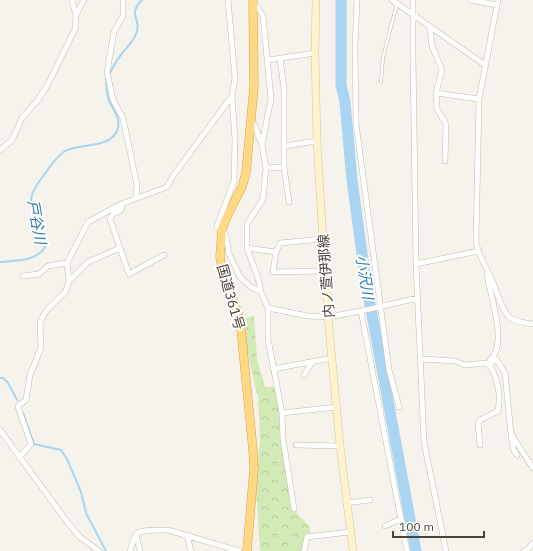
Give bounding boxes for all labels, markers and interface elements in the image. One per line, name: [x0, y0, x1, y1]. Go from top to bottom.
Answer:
water label: 戸谷川: [24, 198, 51, 248]
street label: 内ノ萱伊那線: [314, 233, 338, 319]
water label: 小沢川: [352, 253, 378, 303]
street label: 国道361号: [213, 262, 249, 332]
scale bar: [393, 513, 484, 539]
text: 100 m: [399, 519, 434, 534]

